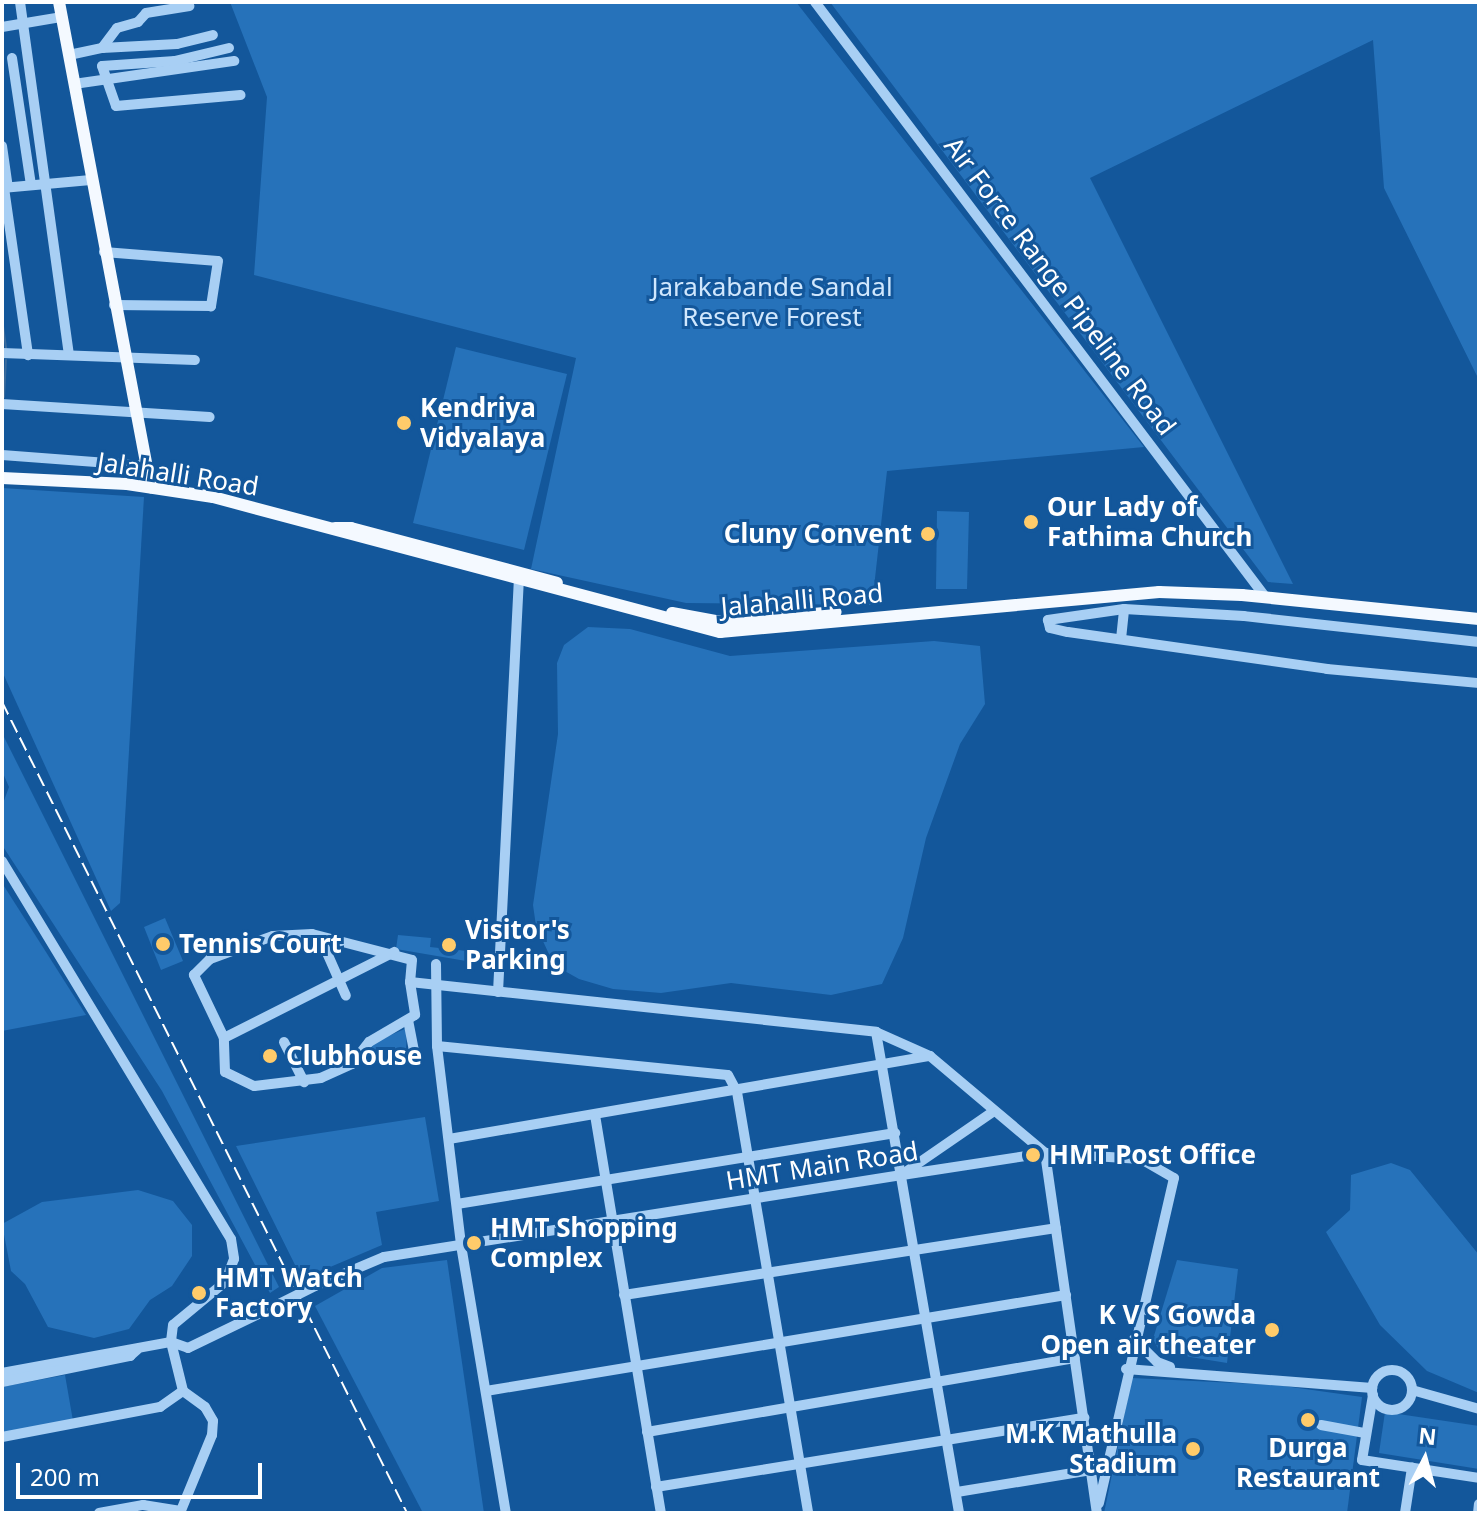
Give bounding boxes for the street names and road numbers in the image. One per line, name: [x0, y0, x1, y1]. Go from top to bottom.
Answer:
street label: Air Force Range Pipeline Road: [938, 131, 1182, 441]
street label: Jalahalli Road: [95, 446, 261, 502]
street label: Jalahalli Road: [719, 577, 885, 623]
street label: HMT Main Road: [724, 1135, 920, 1197]

